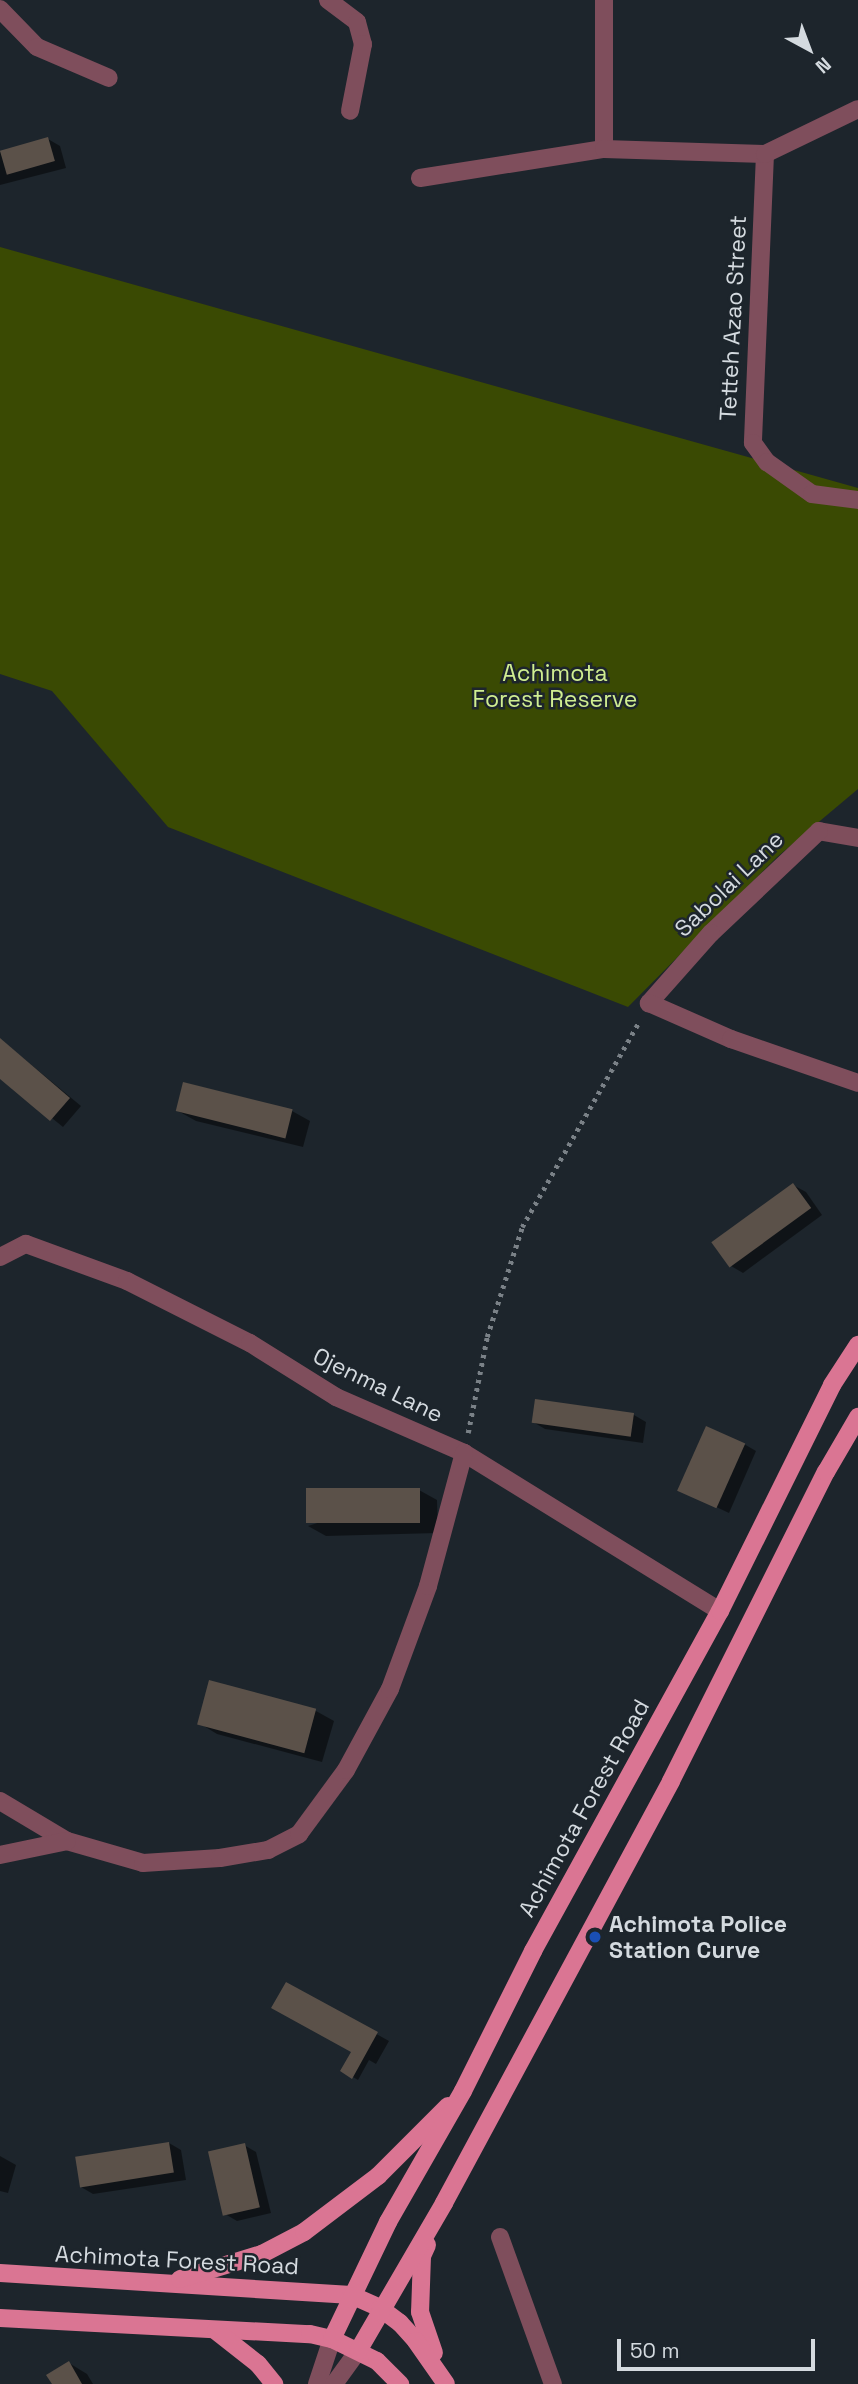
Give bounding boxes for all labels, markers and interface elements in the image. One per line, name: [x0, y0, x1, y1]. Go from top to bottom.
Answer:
north arrow: [774, 14, 844, 84]
text: N: [810, 52, 836, 79]
street label: Tetteh Azao Street: [714, 214, 752, 422]
park label: Achimota Forest Reserve: [473, 659, 637, 713]
street label: Sabolai Lane: [669, 825, 789, 943]
street label: Ojenma Lane: [308, 1342, 448, 1428]
street label: Achimota Forest Road: [513, 1694, 655, 1922]
place label: Achimota Police Station Curve: [609, 1910, 787, 1964]
marker: Achimota Police Station Curve: [587, 1929, 603, 1945]
street label: Achimota Forest Road: [54, 2240, 300, 2280]
scale bar: [620, 2324, 818, 2368]
text: 50 m: [630, 2337, 680, 2364]

